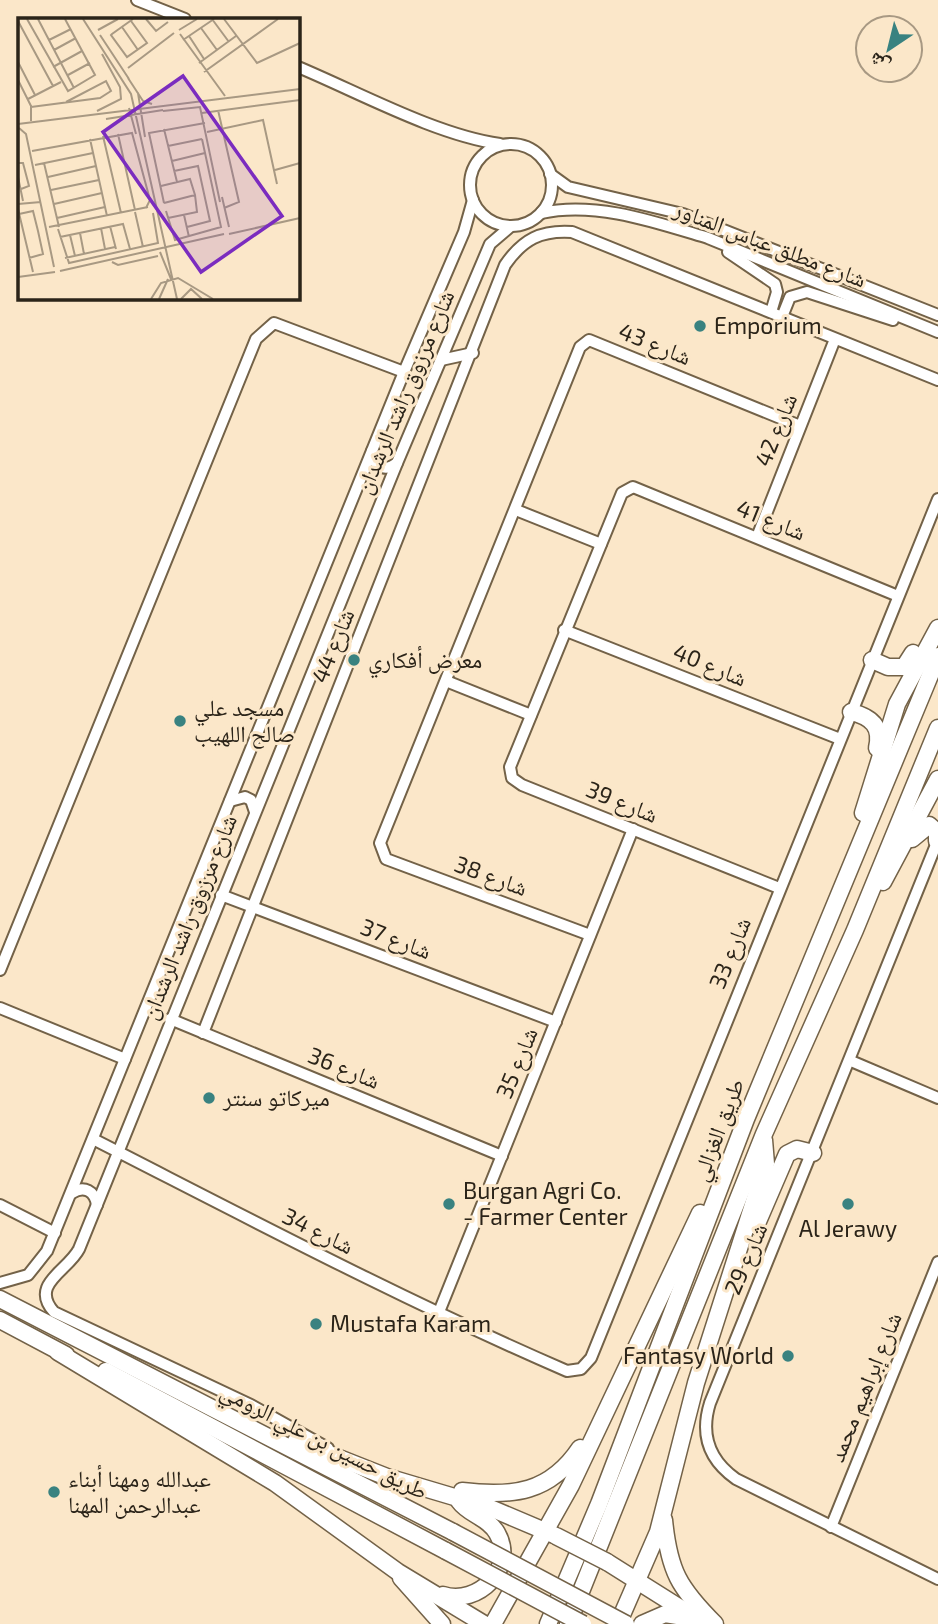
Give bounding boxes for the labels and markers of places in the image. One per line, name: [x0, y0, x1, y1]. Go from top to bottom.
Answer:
place label: Emporium: [714, 311, 822, 339]
marker: Emporium: [692, 318, 708, 334]
place label: معرض أفكاري: [368, 645, 482, 679]
marker: معرض أفكاري: [346, 652, 362, 668]
place label: مسجد علي صالح اللهيب: [194, 693, 295, 749]
marker: مسجد علي صالح اللهيب: [172, 713, 188, 729]
place label: ميركاتو سنتر: [222, 1083, 330, 1111]
marker: ميركاتو سنتر: [201, 1090, 217, 1106]
place label: Burgan Agri Co. - Farmer Center: [463, 1176, 628, 1230]
marker: Burgan Agri Co. - Farmer Center: [441, 1196, 457, 1212]
marker: Al Jerawy: [840, 1196, 856, 1212]
place label: Al Jerawy: [799, 1214, 897, 1242]
place label: Mustafa Karam: [330, 1309, 491, 1337]
marker: Mustafa Karam: [308, 1316, 324, 1332]
place label: Fantasy World: [623, 1341, 774, 1369]
marker: Fantasy World: [780, 1348, 796, 1364]
place label: عبدالله ومهنا أبناء عبدالرحمن المهنا: [68, 1464, 211, 1519]
marker: عبدالله ومهنا أبناء عبدالرحمن المهنا: [46, 1484, 62, 1500]

